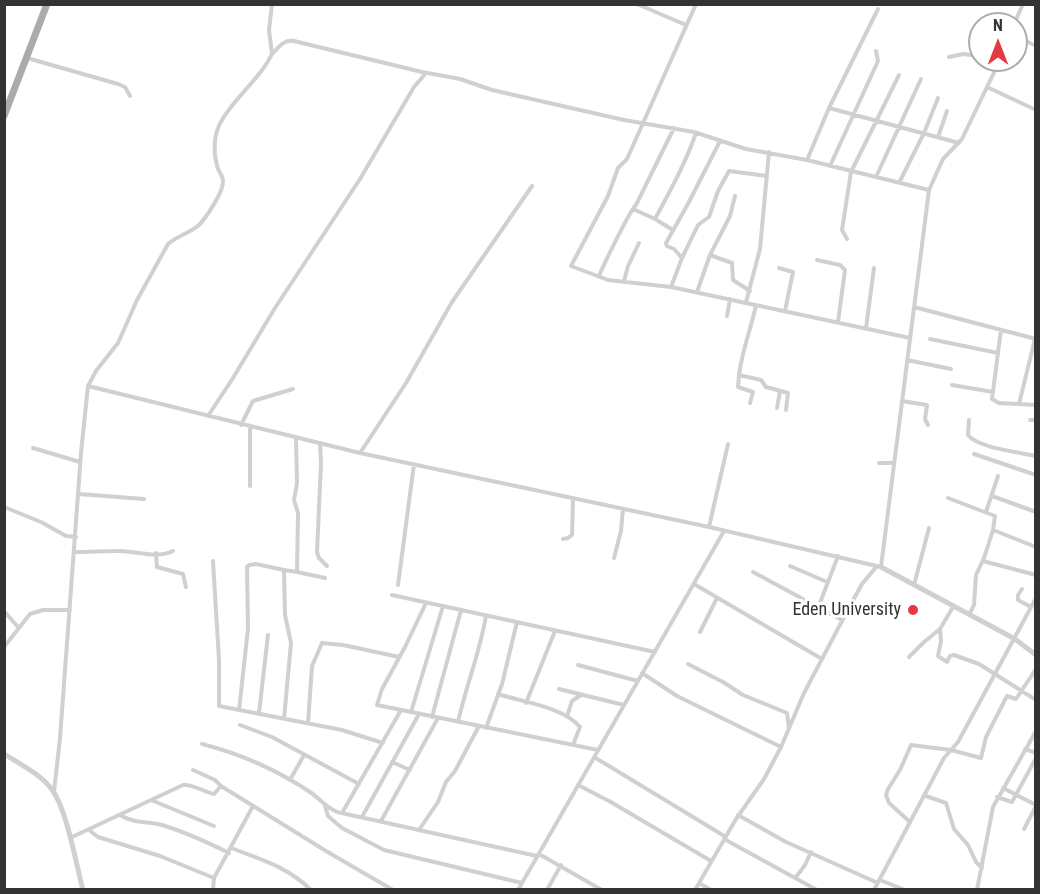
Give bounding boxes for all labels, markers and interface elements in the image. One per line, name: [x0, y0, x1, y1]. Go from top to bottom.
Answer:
north arrow: [968, 12, 1028, 72]
text: N: [993, 16, 1003, 35]
place label: Eden University: [792, 599, 901, 621]
marker: Eden University: [906, 603, 920, 617]

